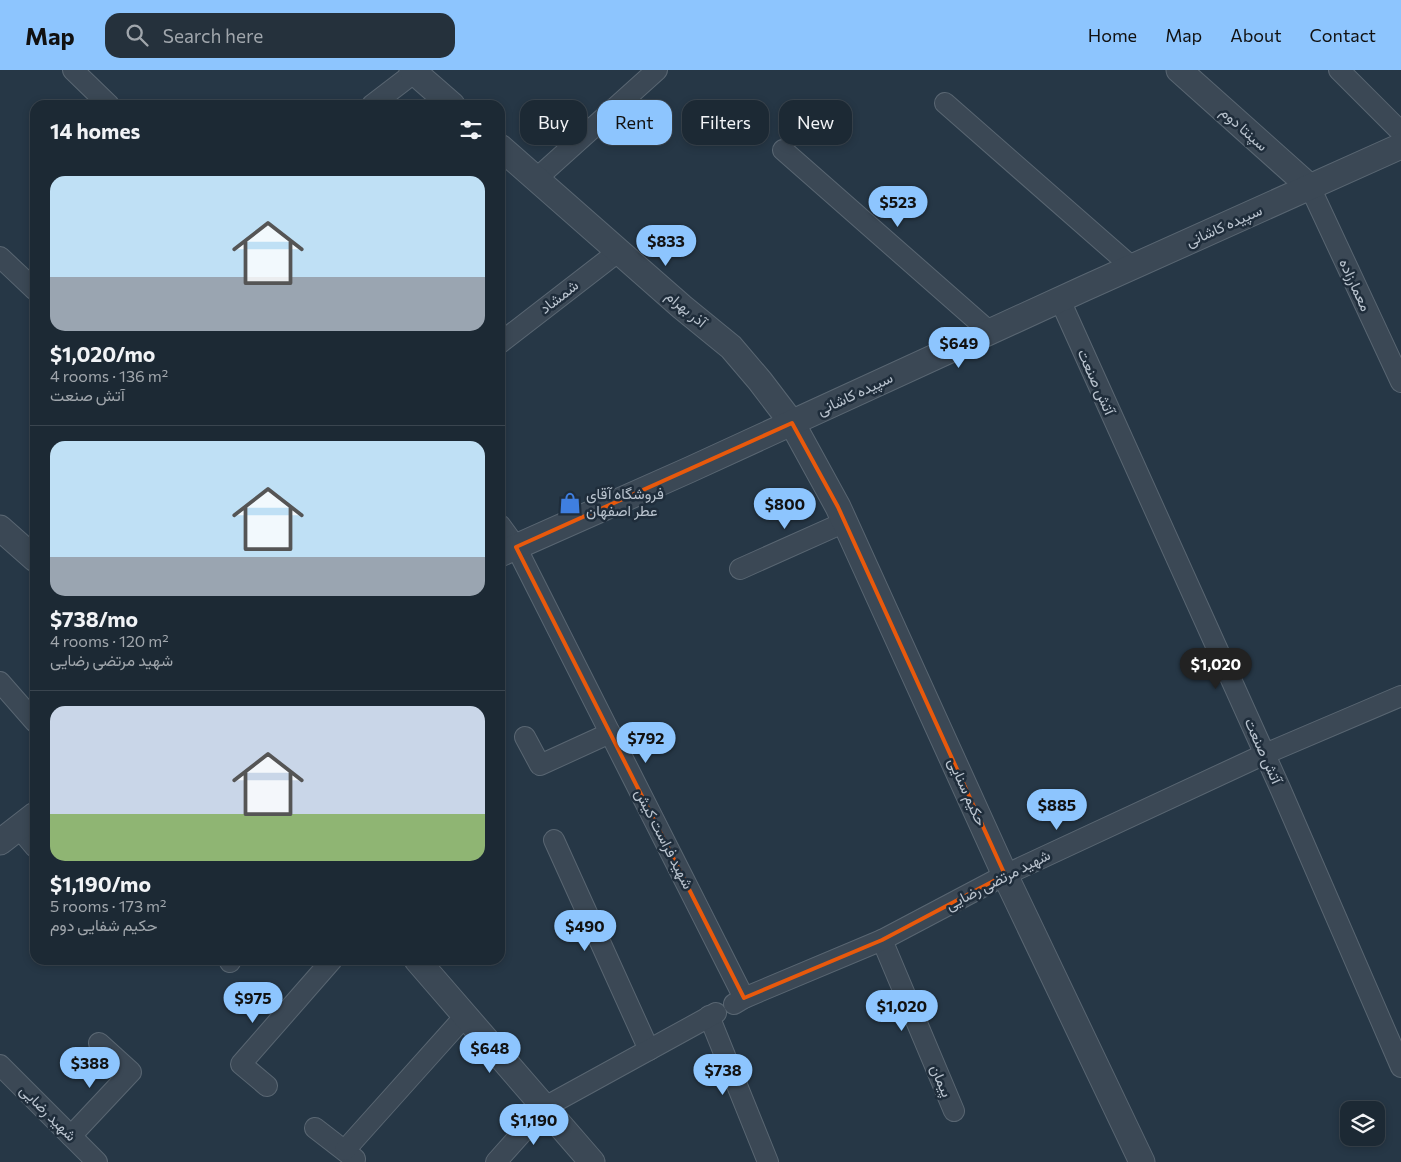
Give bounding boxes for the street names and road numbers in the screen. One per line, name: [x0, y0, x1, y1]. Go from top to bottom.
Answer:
street label: سپنتا دوم: [1216, 102, 1272, 156]
street label: سپیده کاشانی: [1183, 200, 1265, 252]
street label: معمارزاده: [1335, 255, 1376, 314]
street label: شمشاد: [535, 275, 581, 317]
street label: آذر بهرام: [661, 286, 712, 333]
street label: آتش صنعت: [1073, 346, 1120, 419]
street label: سپیده کاشانی: [814, 368, 896, 420]
street label: آتش صنعت: [1240, 715, 1287, 788]
street label: حکیم سنایی: [943, 755, 991, 829]
street label: شهید فراست کیش: [630, 785, 698, 893]
street label: شهید مرتضی رضایی: [942, 845, 1054, 915]
street label: پیمان: [925, 1062, 957, 1100]
street label: شهید رضایی: [15, 1080, 81, 1146]

